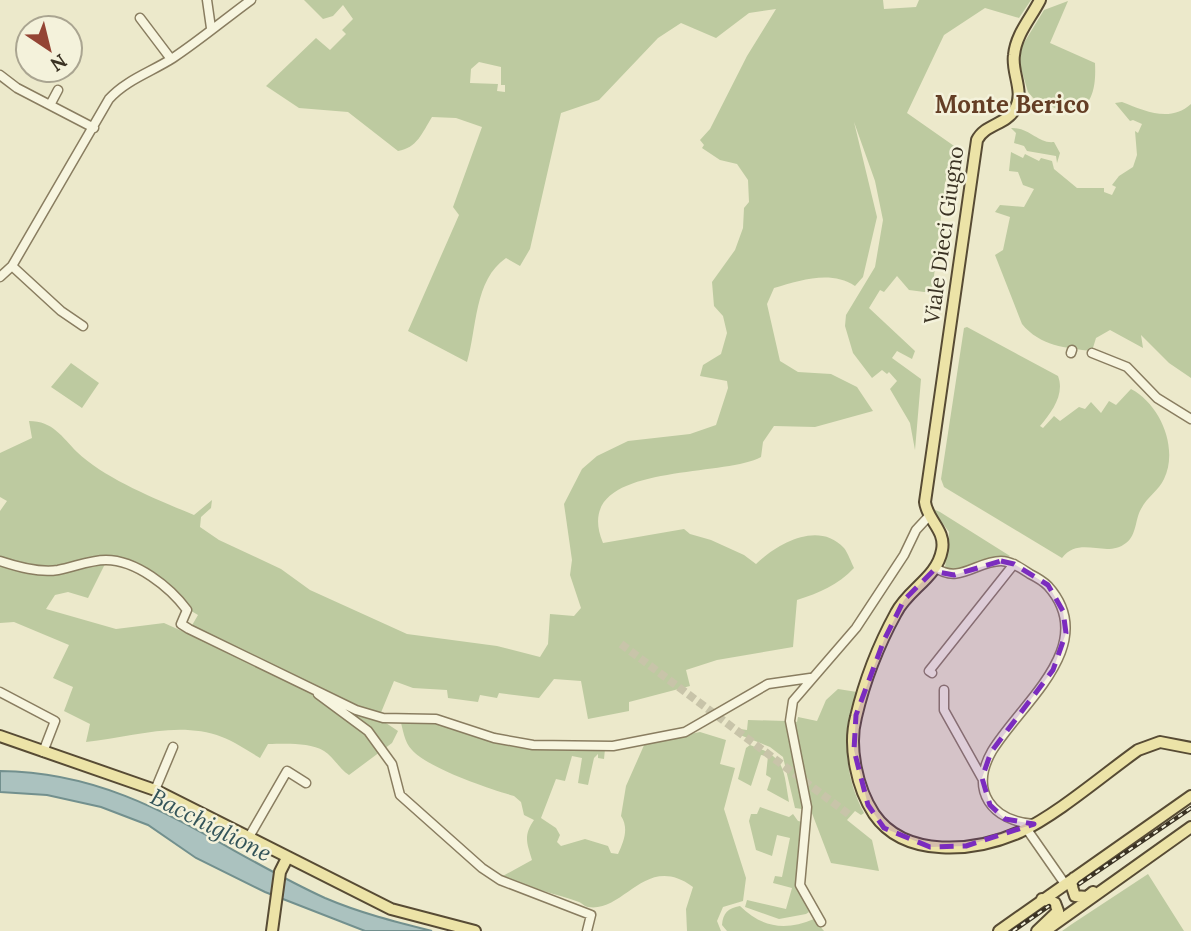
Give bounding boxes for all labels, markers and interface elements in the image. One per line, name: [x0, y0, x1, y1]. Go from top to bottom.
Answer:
north arrow: [14, 14, 84, 84]
text: N: [46, 49, 72, 77]
district label: Monte Berico: [935, 89, 1089, 120]
street label: Viale Dieci Giugno: [918, 144, 969, 327]
water label: Bacchiglione: [146, 782, 277, 867]

